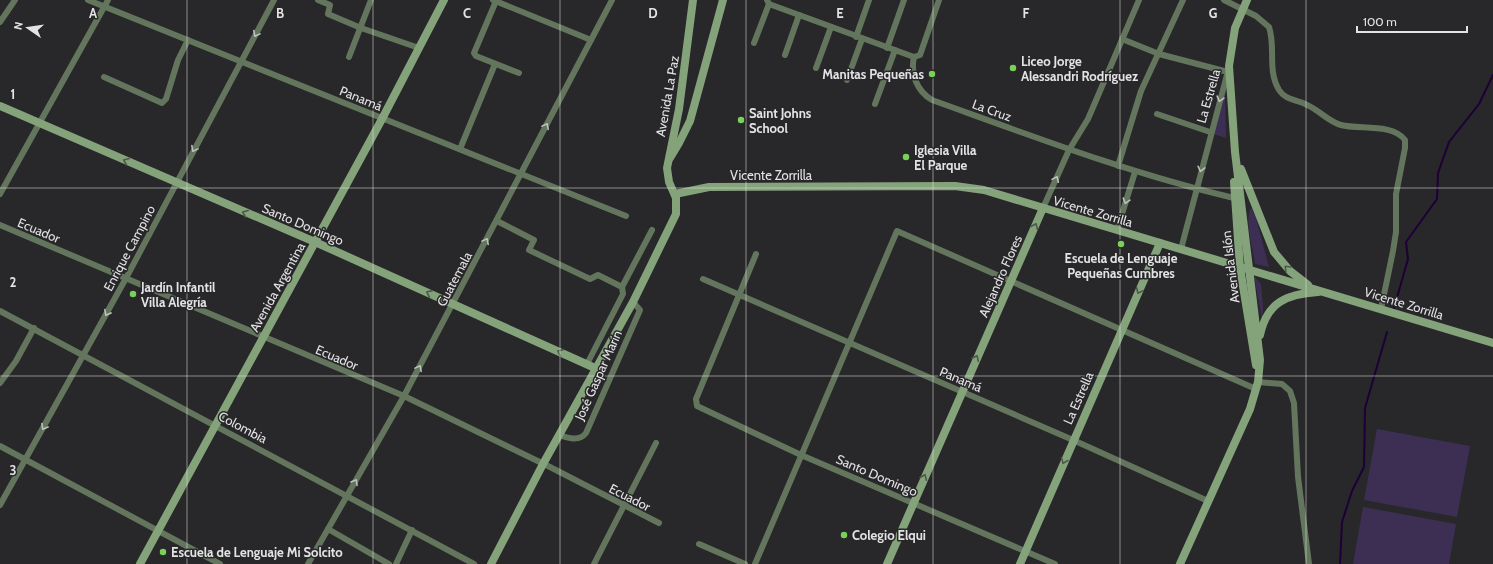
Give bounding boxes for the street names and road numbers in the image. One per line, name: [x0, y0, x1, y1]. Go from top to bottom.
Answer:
street label: Avenida La Paz: [652, 54, 682, 138]
street label: La Estrella: [1193, 66, 1224, 125]
street label: Panamá: [337, 82, 385, 114]
street label: La Cruz: [970, 96, 1014, 124]
street label: Vicente Zorrilla: [730, 167, 813, 183]
street label: Vicente Zorrilla: [1051, 192, 1135, 230]
street label: Santo Domingo: [260, 200, 346, 248]
street label: Enrique Campino: [100, 202, 158, 294]
street label: Ecuador: [15, 214, 63, 246]
street label: Avenida Islón: [1218, 230, 1242, 304]
street label: Alejandro Flores: [975, 232, 1026, 320]
street label: Avenida Argentina: [246, 239, 309, 335]
street label: Guatemala: [433, 248, 475, 309]
street label: Vicente Zorrilla: [1362, 283, 1446, 323]
street label: José Gaspar Marín: [571, 327, 625, 423]
street label: Ecuador: [313, 341, 361, 373]
street label: Panamá: [937, 363, 985, 395]
street label: La Estrella: [1059, 369, 1097, 427]
street label: Colombia: [216, 408, 271, 447]
street label: Santo Domingo: [834, 451, 920, 499]
street label: Ecuador: [607, 480, 654, 515]

